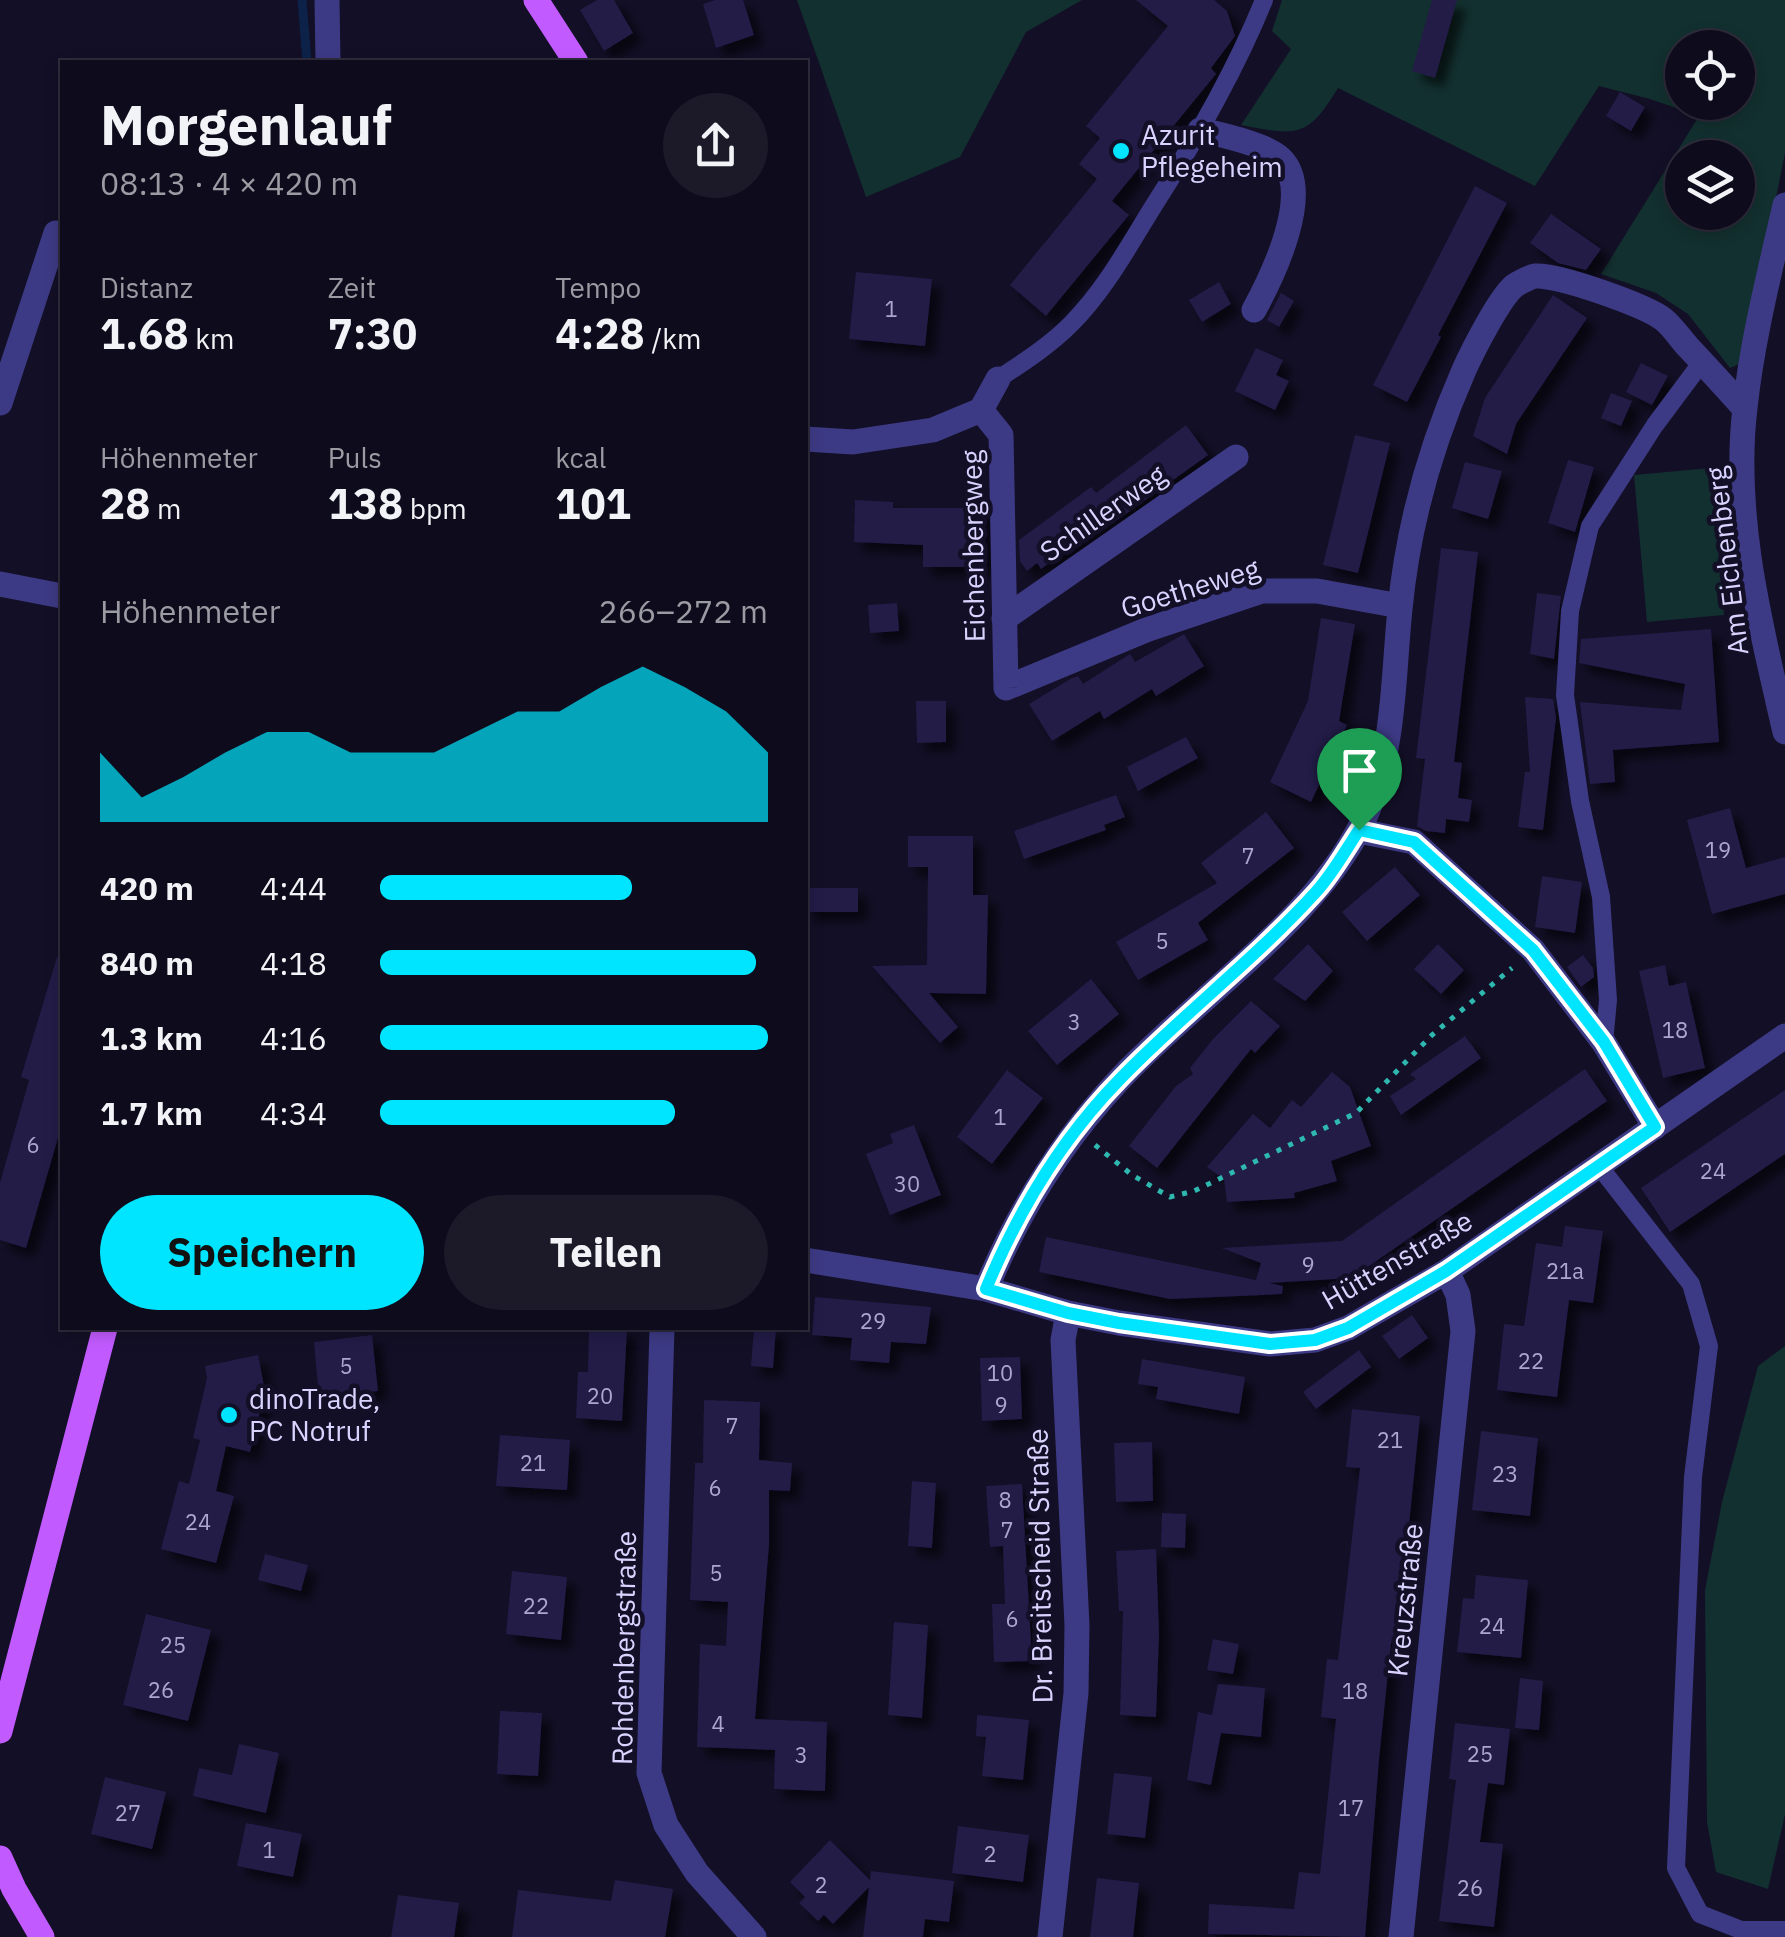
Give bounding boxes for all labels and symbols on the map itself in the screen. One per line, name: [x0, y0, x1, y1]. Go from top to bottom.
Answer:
place label: Azurit Pflegeheim: [1141, 116, 1283, 185]
marker: Azurit Pflegeheim: [1110, 140, 1132, 162]
house number: 1: [884, 294, 898, 323]
street label: Eichenbergweg: [952, 449, 993, 642]
street label: Schillerweg: [1032, 456, 1173, 570]
street label: Am Eichenberg: [1697, 464, 1756, 657]
street label: Goetheweg: [1116, 549, 1264, 626]
pin: [1317, 728, 1402, 831]
house number: 19: [1705, 835, 1731, 864]
house number: 7: [1241, 841, 1255, 870]
house number: 5: [1155, 926, 1169, 955]
house number: 3: [1067, 1007, 1081, 1036]
house number: 18: [1662, 1015, 1688, 1044]
house number: 1: [993, 1102, 1007, 1131]
house number: 6: [26, 1130, 40, 1159]
house number: 24: [1700, 1156, 1726, 1185]
house number: 30: [894, 1169, 920, 1198]
street label: Hüttenstraße: [1315, 1202, 1479, 1318]
house number: 9: [1301, 1250, 1315, 1279]
house number: 21a: [1546, 1256, 1584, 1285]
house number: 29: [860, 1306, 886, 1335]
house number: 22: [1518, 1346, 1544, 1375]
house number: 5: [339, 1351, 353, 1380]
house number: 10: [987, 1358, 1013, 1387]
place label: dinoTrade, PC Notruf: [249, 1380, 380, 1449]
house number: 20: [587, 1381, 613, 1410]
house number: 9: [994, 1390, 1008, 1419]
marker: dinoTrade, PC Notruf: [218, 1404, 240, 1426]
house number: 7: [725, 1411, 739, 1440]
house number: 21: [1377, 1425, 1403, 1454]
street label: Dr. Breitscheid Straße: [1019, 1428, 1060, 1704]
house number: 21: [520, 1448, 546, 1477]
house number: 23: [1492, 1459, 1518, 1488]
house number: 6: [708, 1473, 722, 1502]
house number: 8: [998, 1485, 1012, 1514]
house number: 24: [185, 1507, 211, 1536]
house number: 7: [1000, 1515, 1014, 1544]
street label: Kreuzstraße: [1378, 1522, 1431, 1678]
street label: Rohdenbergstraße: [603, 1531, 644, 1765]
house number: 5: [709, 1558, 723, 1587]
house number: 22: [523, 1591, 549, 1620]
house number: 6: [1005, 1604, 1019, 1633]
house number: 24: [1479, 1611, 1505, 1640]
house number: 25: [160, 1630, 186, 1659]
house number: 26: [148, 1675, 174, 1704]
house number: 18: [1342, 1676, 1368, 1705]
house number: 4: [711, 1709, 725, 1738]
house number: 25: [1467, 1739, 1493, 1768]
house number: 3: [794, 1740, 808, 1769]
house number: 17: [1338, 1793, 1364, 1822]
house number: 27: [115, 1798, 141, 1827]
house number: 1: [262, 1835, 276, 1864]
house number: 2: [983, 1839, 997, 1868]
house number: 2: [814, 1870, 828, 1899]
house number: 26: [1457, 1873, 1483, 1902]

